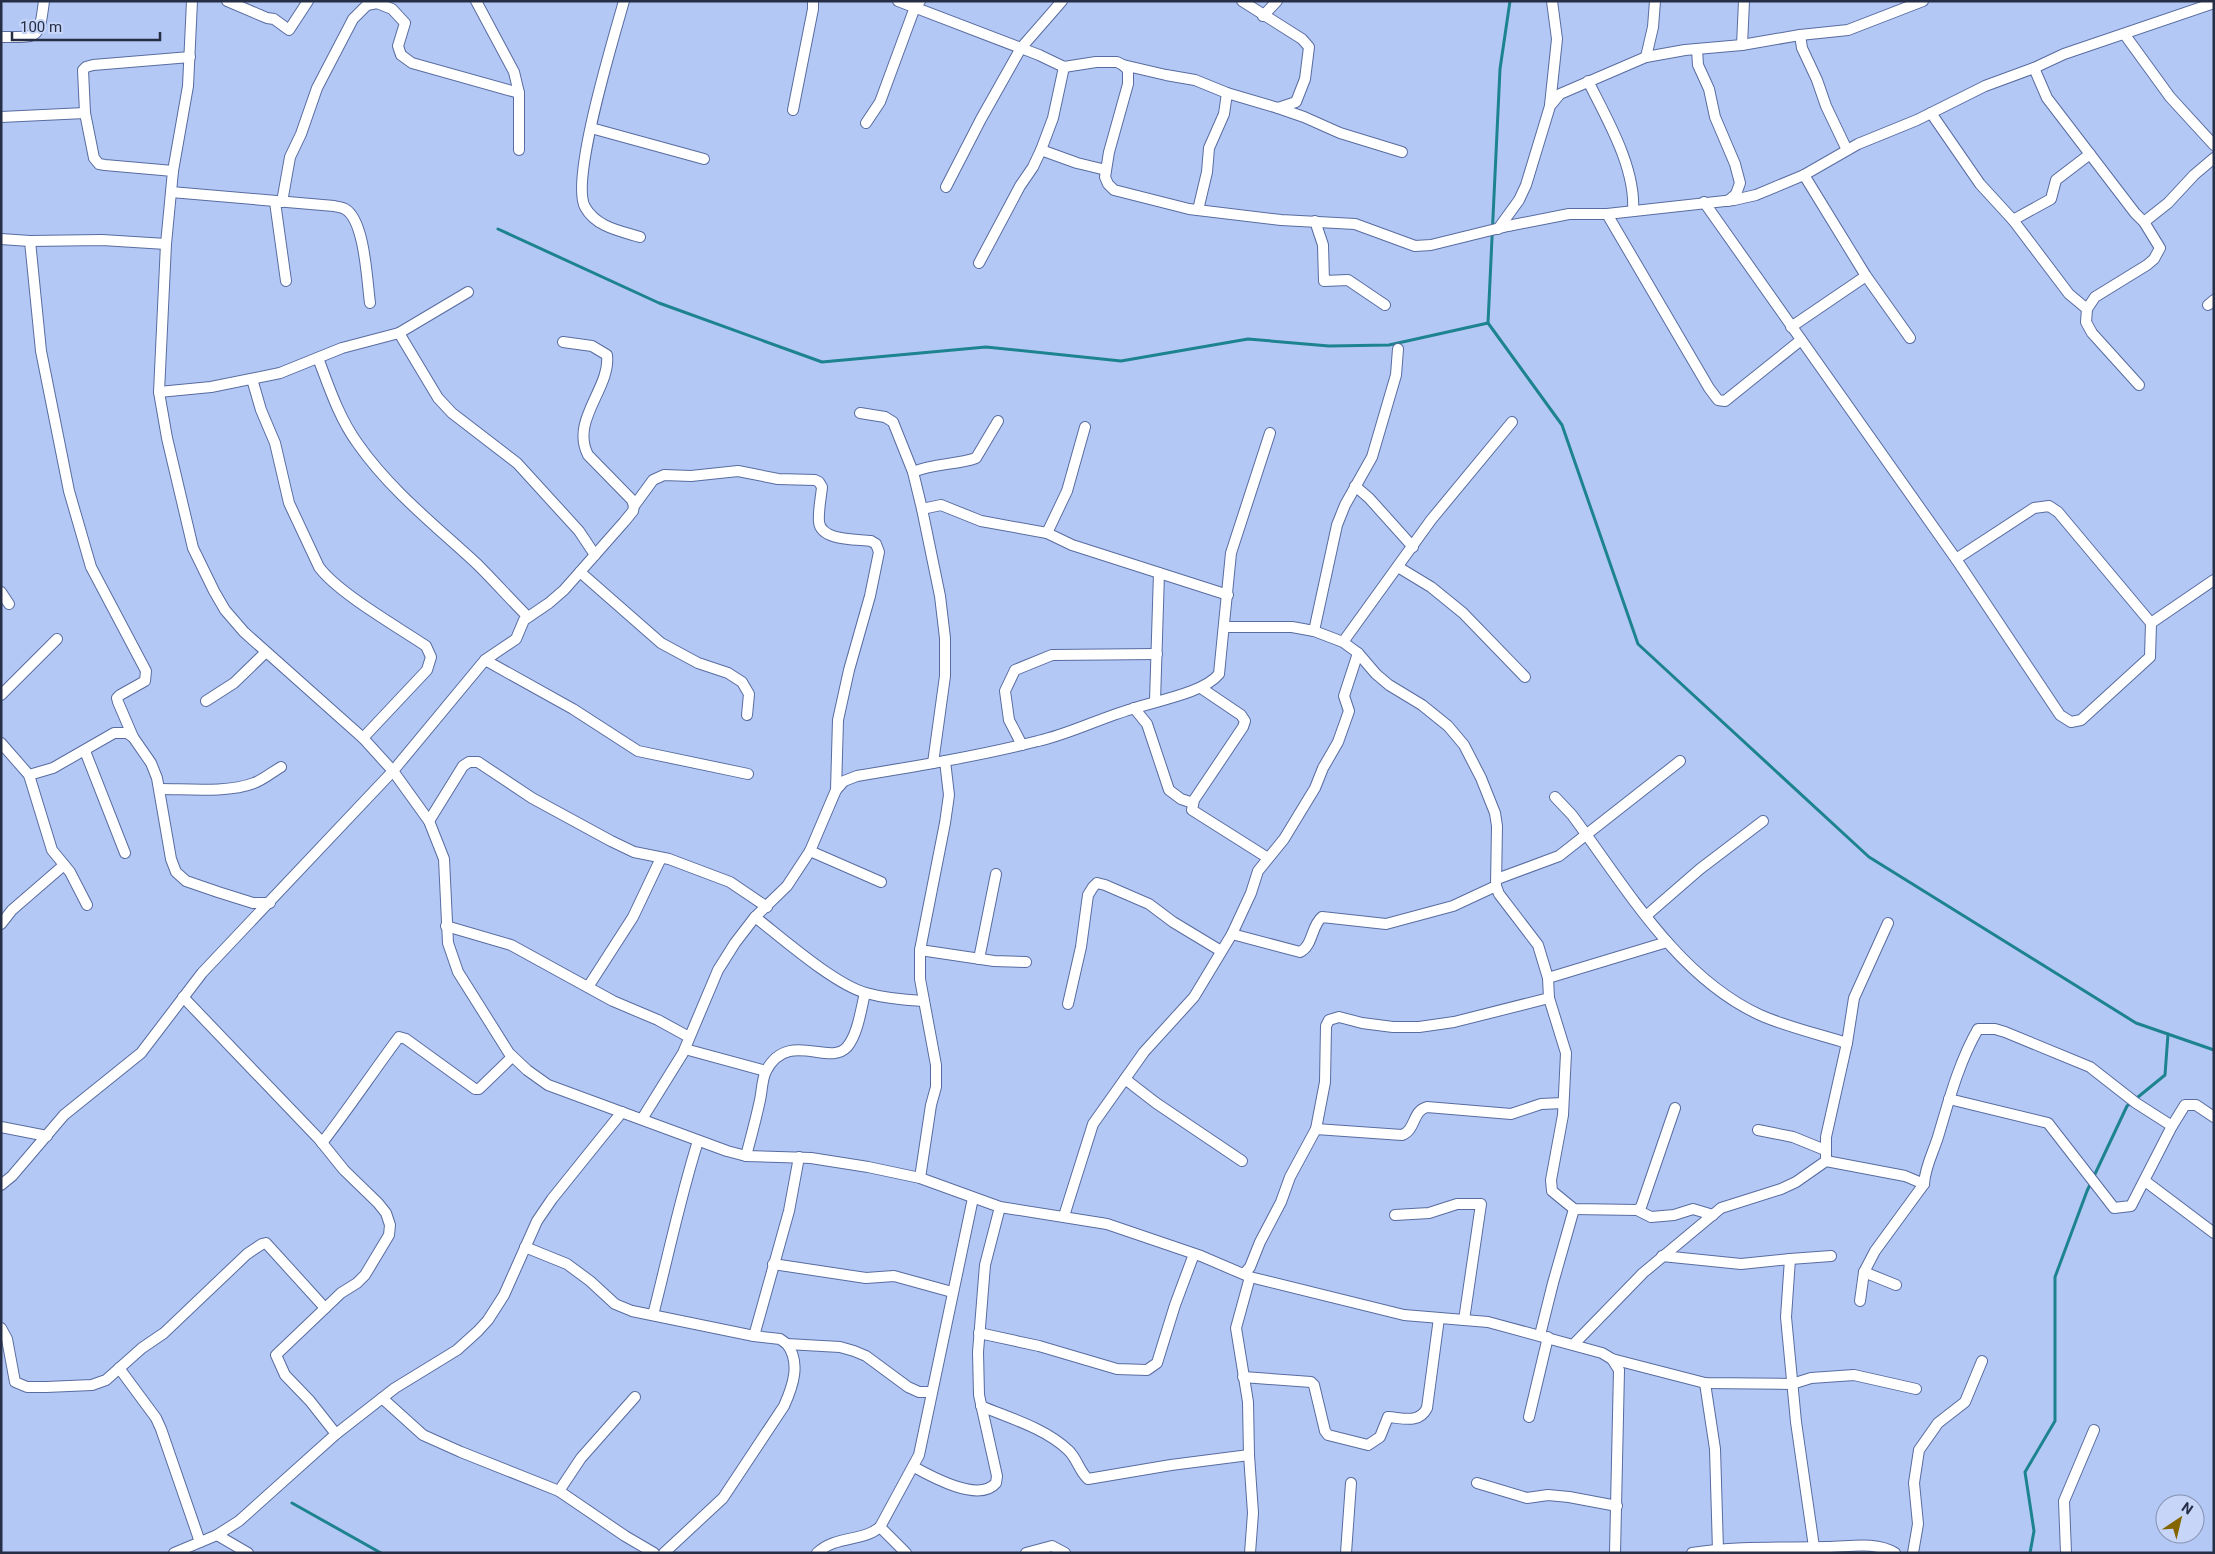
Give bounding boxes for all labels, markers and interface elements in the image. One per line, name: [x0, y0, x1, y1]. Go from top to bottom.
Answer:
scale bar: [12, 10, 160, 42]
text: 100 m: [20, 18, 62, 36]
north arrow: [2155, 1494, 2205, 1544]
text: N: [2179, 1499, 2196, 1518]

